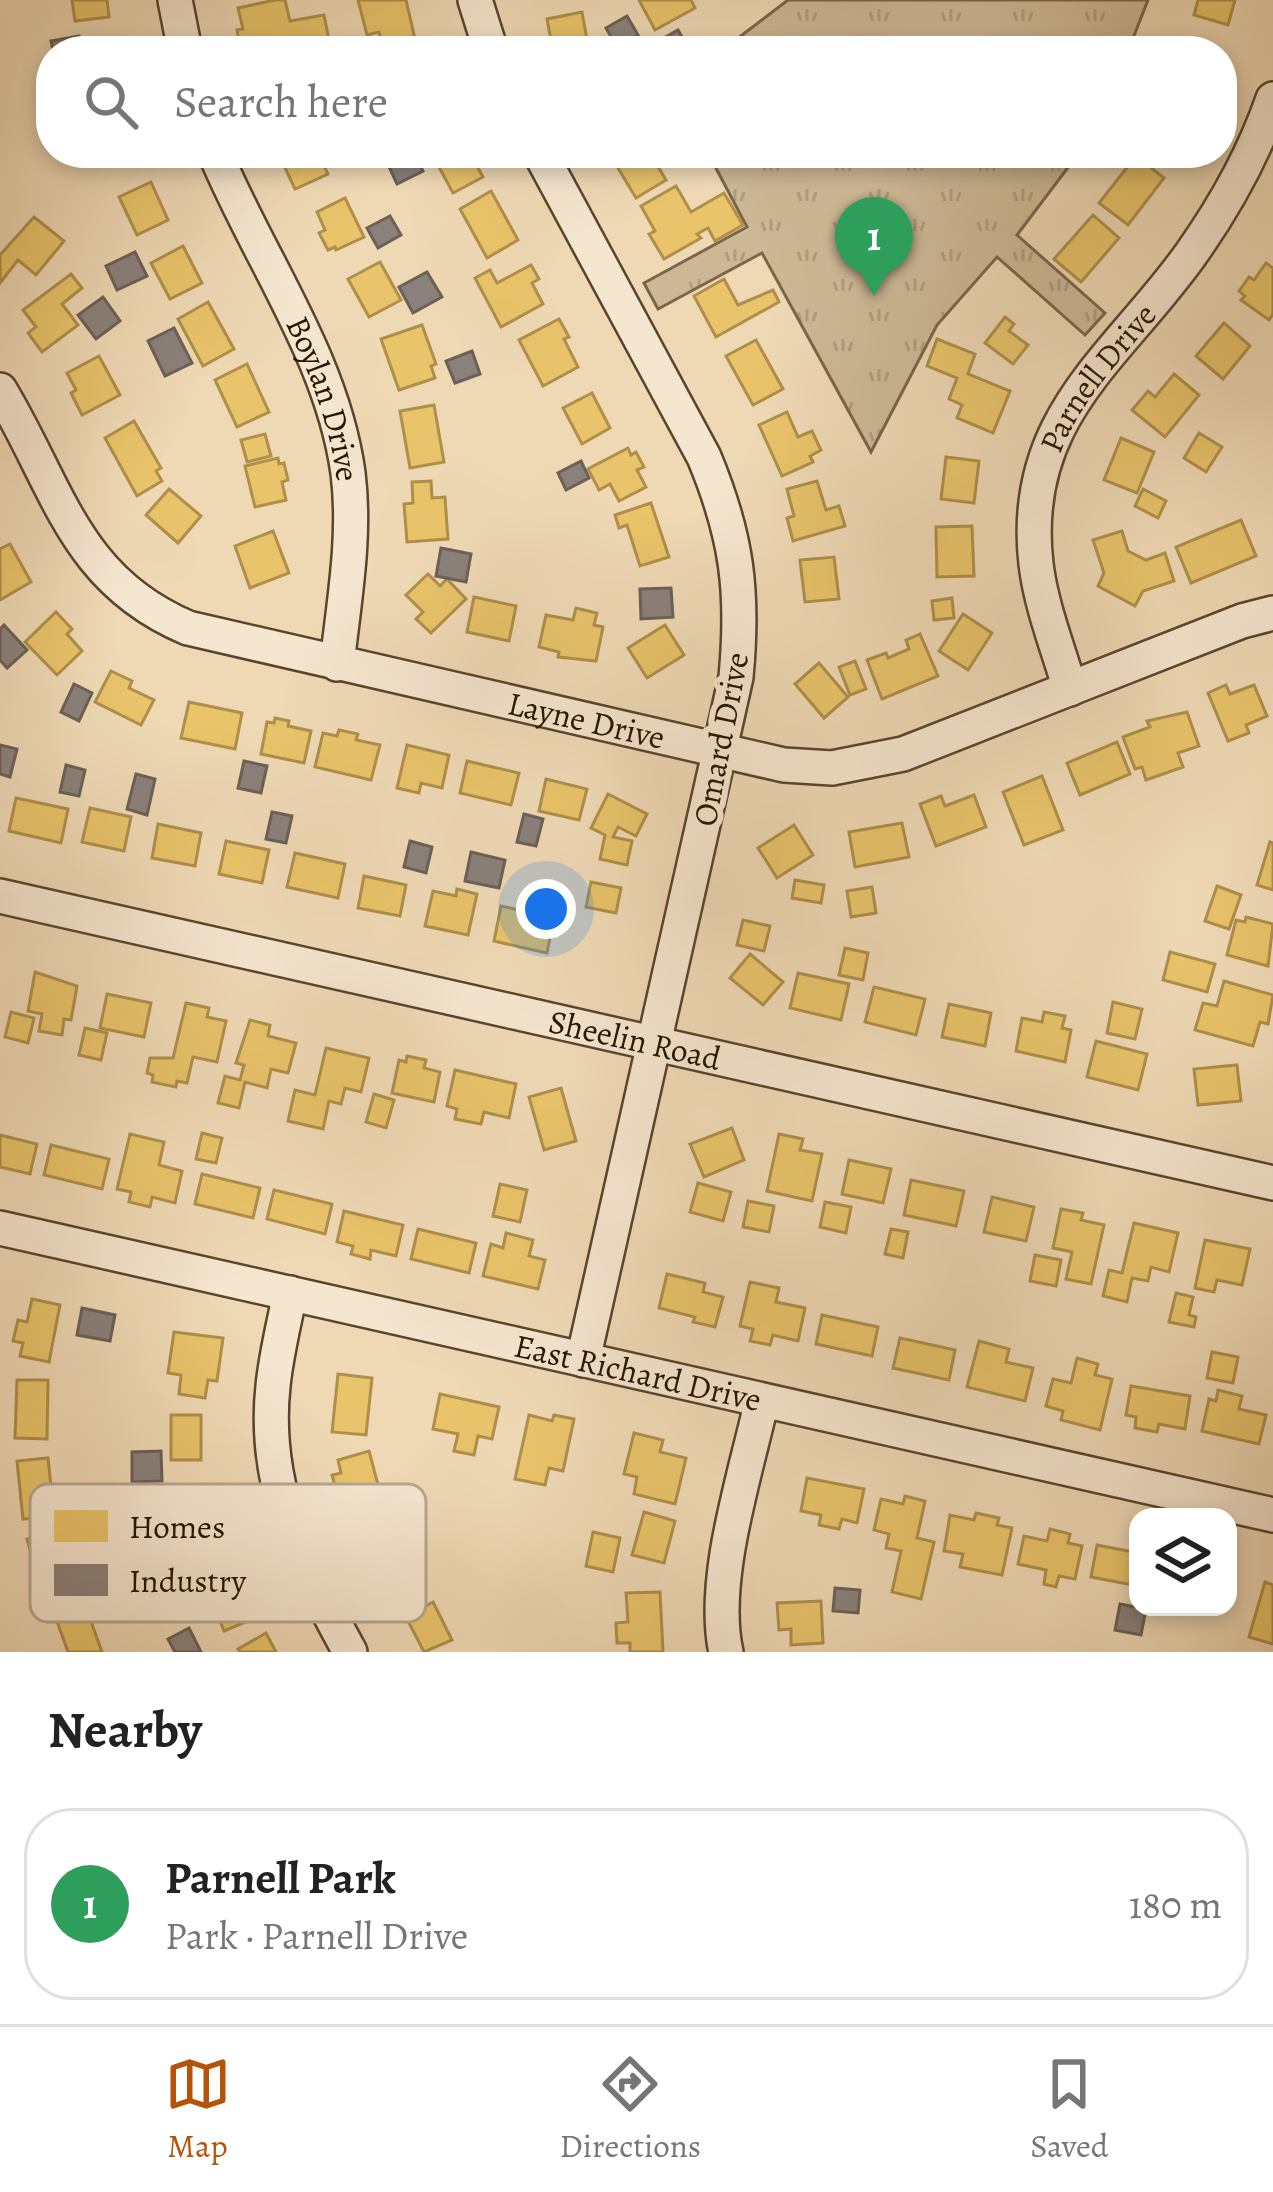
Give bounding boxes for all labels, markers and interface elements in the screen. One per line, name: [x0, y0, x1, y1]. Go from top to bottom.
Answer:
search box: [36, 36, 1237, 168]
icon: search: [78, 69, 144, 135]
text: Search here: [174, 71, 388, 133]
pin: 1: [835, 197, 913, 296]
street label: Parnell Drive: [1028, 293, 1166, 459]
street label: Boylan Drive: [275, 309, 371, 484]
street label: Omard Drive: [682, 648, 759, 830]
street label: Layne Drive: [503, 680, 669, 760]
your location: [516, 879, 576, 939]
street label: Sheelin Road: [545, 998, 726, 1081]
street label: East Richard Drive: [510, 1323, 766, 1422]
legend: [30, 1484, 426, 1622]
text: Homes: [129, 1504, 225, 1549]
map controls: [1129, 1508, 1237, 1616]
button: layers: [1129, 1508, 1237, 1616]
text: Industry: [129, 1558, 247, 1603]
text: Nearby: [48, 1695, 202, 1765]
text: Parnell Park: [165, 1847, 396, 1909]
text: 1: [83, 1878, 97, 1931]
text: 180 m: [1129, 1878, 1222, 1931]
text: Park · Parnell Drive: [165, 1909, 468, 1962]
tab: Map: [165, 2051, 231, 2168]
tab: Directions: [560, 2051, 701, 2168]
tab: Saved: [1030, 2051, 1108, 2168]

